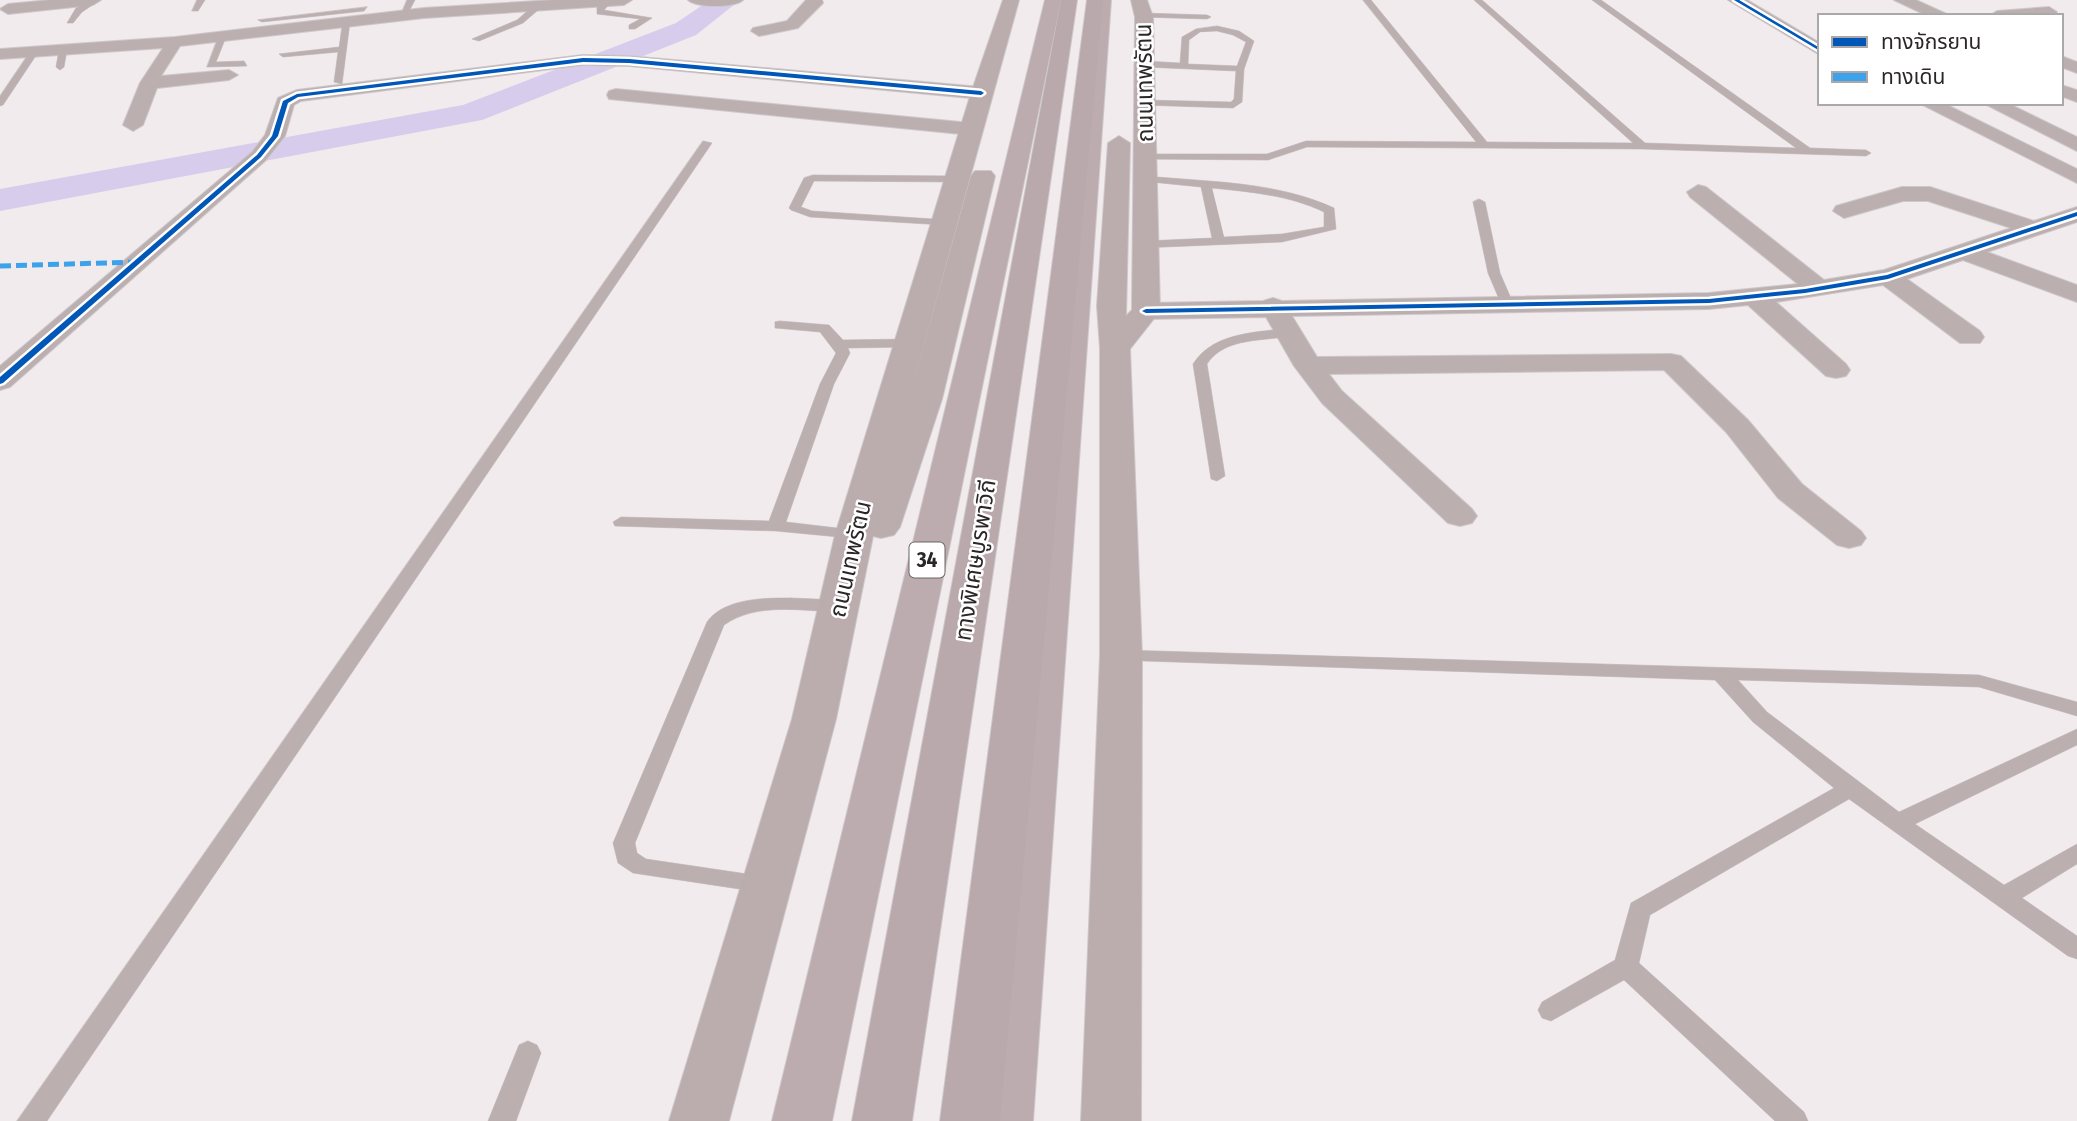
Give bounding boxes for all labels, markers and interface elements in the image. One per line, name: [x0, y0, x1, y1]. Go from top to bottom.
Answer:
legend: [1818, 14, 2063, 105]
street label: ถนนเทพรัตน: [1129, 23, 1159, 143]
text: ทางจักรยาน: [1881, 29, 1982, 55]
text: ทางเดิน: [1881, 64, 1945, 90]
street label: ทางพิเศษบูรพาวิถี: [948, 477, 1003, 643]
street label: ถนนเทพรัตน: [823, 498, 877, 620]
road number: 34: [909, 542, 944, 578]

